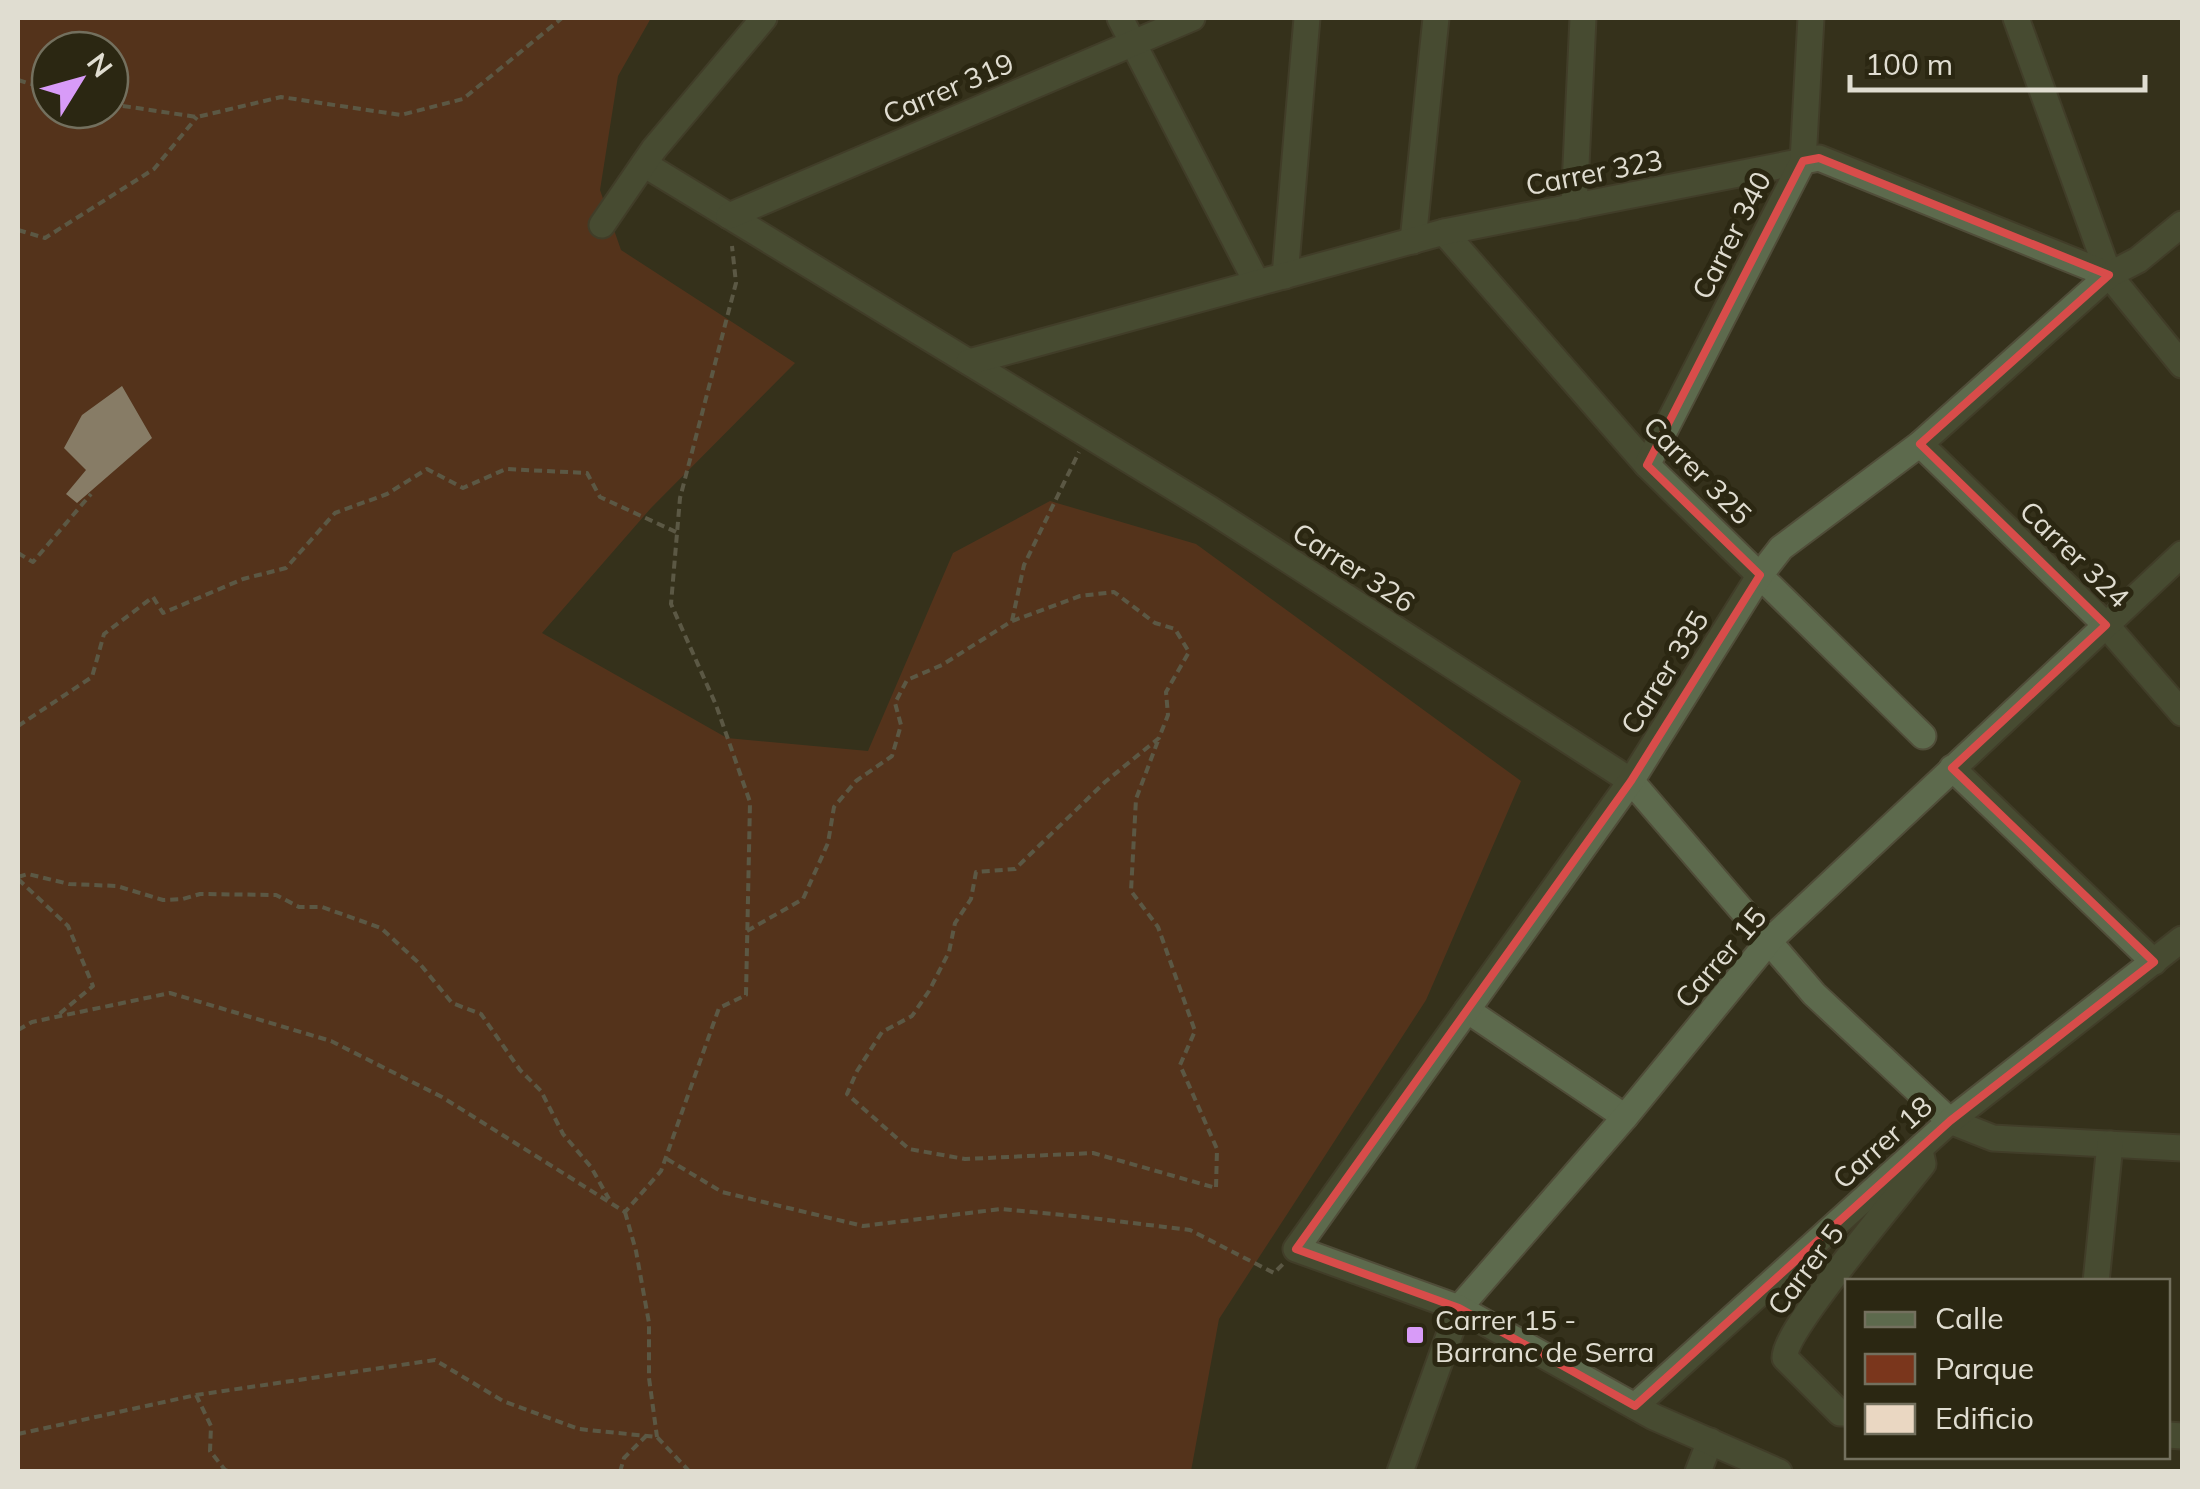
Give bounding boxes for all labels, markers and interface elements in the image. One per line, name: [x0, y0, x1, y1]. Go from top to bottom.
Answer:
north arrow: [30, 30, 130, 130]
scale bar: [1850, 30, 2145, 92]
street label: Carrer 319: [877, 45, 1019, 131]
text: 100 m: [1865, 45, 1953, 83]
text: N: [80, 46, 121, 84]
street label: Carrer 323: [1523, 142, 1665, 202]
street label: Carrer 340: [1684, 165, 1778, 305]
street label: Carrer 325: [1637, 409, 1759, 531]
street label: Carrer 324: [2013, 493, 2137, 615]
street label: Carrer 326: [1286, 515, 1422, 619]
street label: Carrer 335: [1612, 604, 1716, 740]
street label: Carrer 15: [1667, 899, 1773, 1015]
street label: Carrer 18: [1825, 1088, 1939, 1196]
street label: Carrer 5: [1759, 1216, 1851, 1322]
legend: [1845, 1279, 2170, 1459]
text: Calle: [1935, 1299, 2004, 1337]
place label: Carrer 15 - Barranc de Serra: [1435, 1302, 1654, 1369]
marker: Carrer 15 - Barranc de Serra: [1404, 1324, 1426, 1346]
text: Parque: [1935, 1349, 2034, 1387]
text: Edificio: [1935, 1399, 2034, 1437]

